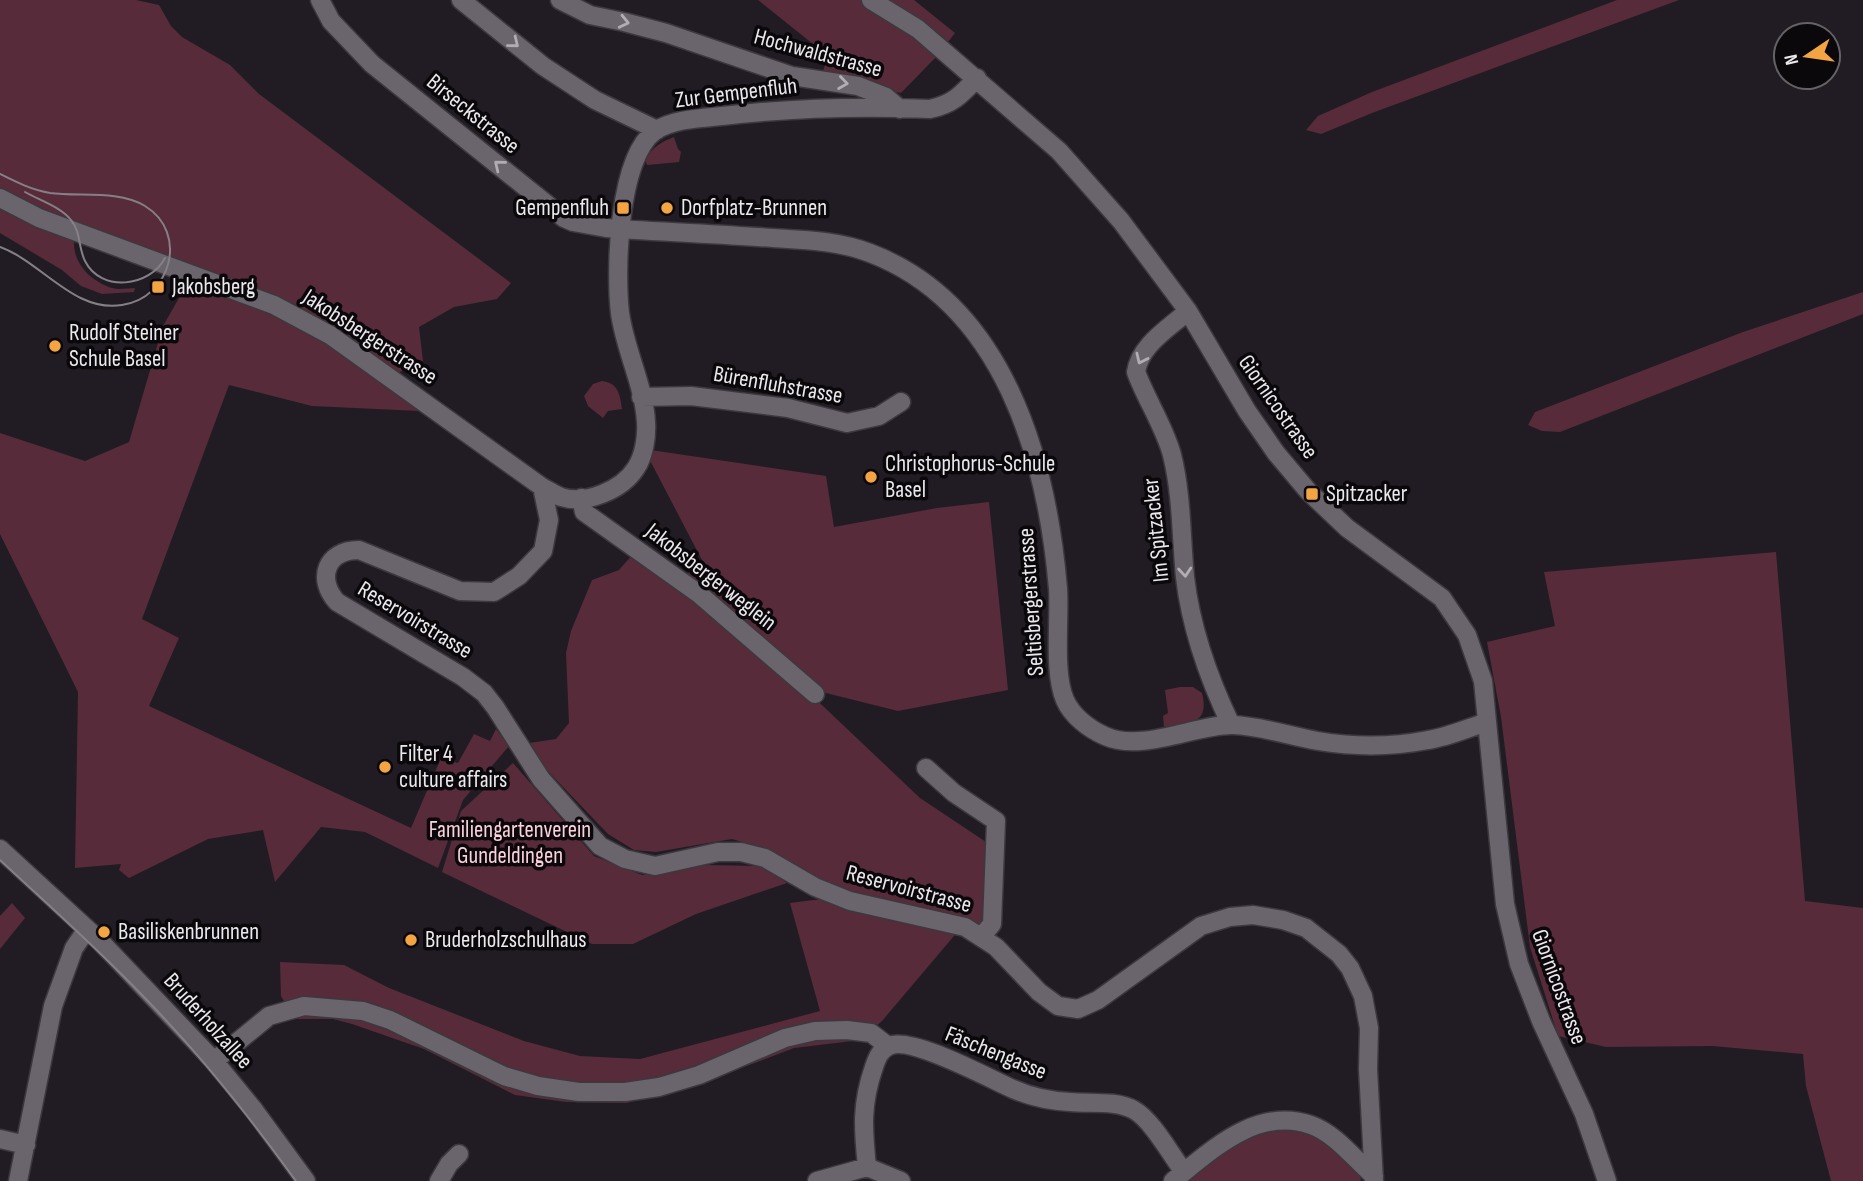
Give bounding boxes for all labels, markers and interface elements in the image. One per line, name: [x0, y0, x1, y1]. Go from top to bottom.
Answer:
one-way arrow: [618, 14, 630, 28]
north arrow: [1772, 21, 1842, 91]
street label: Hochwaldstrasse: [751, 22, 885, 84]
one-way arrow: [505, 35, 518, 47]
text: N: [1780, 52, 1804, 67]
street label: Birseckstrasse: [421, 68, 525, 160]
street label: Zur Gempenfluh: [673, 72, 799, 114]
one-way arrow: [837, 76, 849, 91]
one-way arrow: [494, 161, 506, 174]
place label: Gempenfluh: [515, 194, 609, 222]
place label: Dorfplatz-Brunnen: [681, 194, 827, 222]
marker: Gempenfluh: [615, 200, 631, 216]
marker: Dorfplatz-Brunnen: [659, 200, 675, 216]
place label: Jakobsberg: [171, 273, 255, 301]
marker: Jakobsberg: [150, 279, 166, 295]
street label: Jakobsbergerstrasse: [297, 283, 442, 391]
place label: Rudolf Steiner Schule Basel: [69, 319, 179, 373]
marker: Rudolf Steiner Schule Basel: [47, 338, 63, 354]
street label: Giornicostrasse: [1232, 350, 1324, 464]
one-way arrow: [1135, 352, 1149, 364]
street label: Bürenfluhstrasse: [711, 360, 845, 410]
place label: Christophorus-Schule Basel: [885, 450, 1055, 504]
marker: Christophorus-Schule Basel: [863, 469, 879, 485]
street label: Im Spitzacker: [1137, 476, 1175, 583]
place label: Spitzacker: [1326, 480, 1408, 508]
marker: Spitzacker: [1304, 486, 1320, 502]
street label: Jakobsbergerweglein: [639, 517, 782, 637]
street label: Seltisbergerstrasse: [1012, 527, 1050, 677]
one-way arrow: [1177, 566, 1192, 577]
street label: Reservoirstrasse: [353, 575, 477, 665]
place label: Filter 4 culture affairs: [399, 740, 507, 794]
marker: Filter 4 culture affairs: [377, 759, 393, 775]
park label: Familiengartenverein Gundeldingen: [429, 816, 591, 870]
street label: Reservoirstrasse: [843, 859, 975, 919]
place label: Basiliskenbrunnen: [118, 918, 259, 946]
marker: Basiliskenbrunnen: [96, 924, 112, 940]
place label: Bruderholzschulhaus: [425, 926, 587, 954]
street label: Giornicostrasse: [1525, 926, 1593, 1048]
marker: Bruderholzschulhaus: [403, 932, 419, 948]
street label: Bruderholzallee: [158, 967, 258, 1075]
street label: Fäschengasse: [941, 1020, 1051, 1086]

